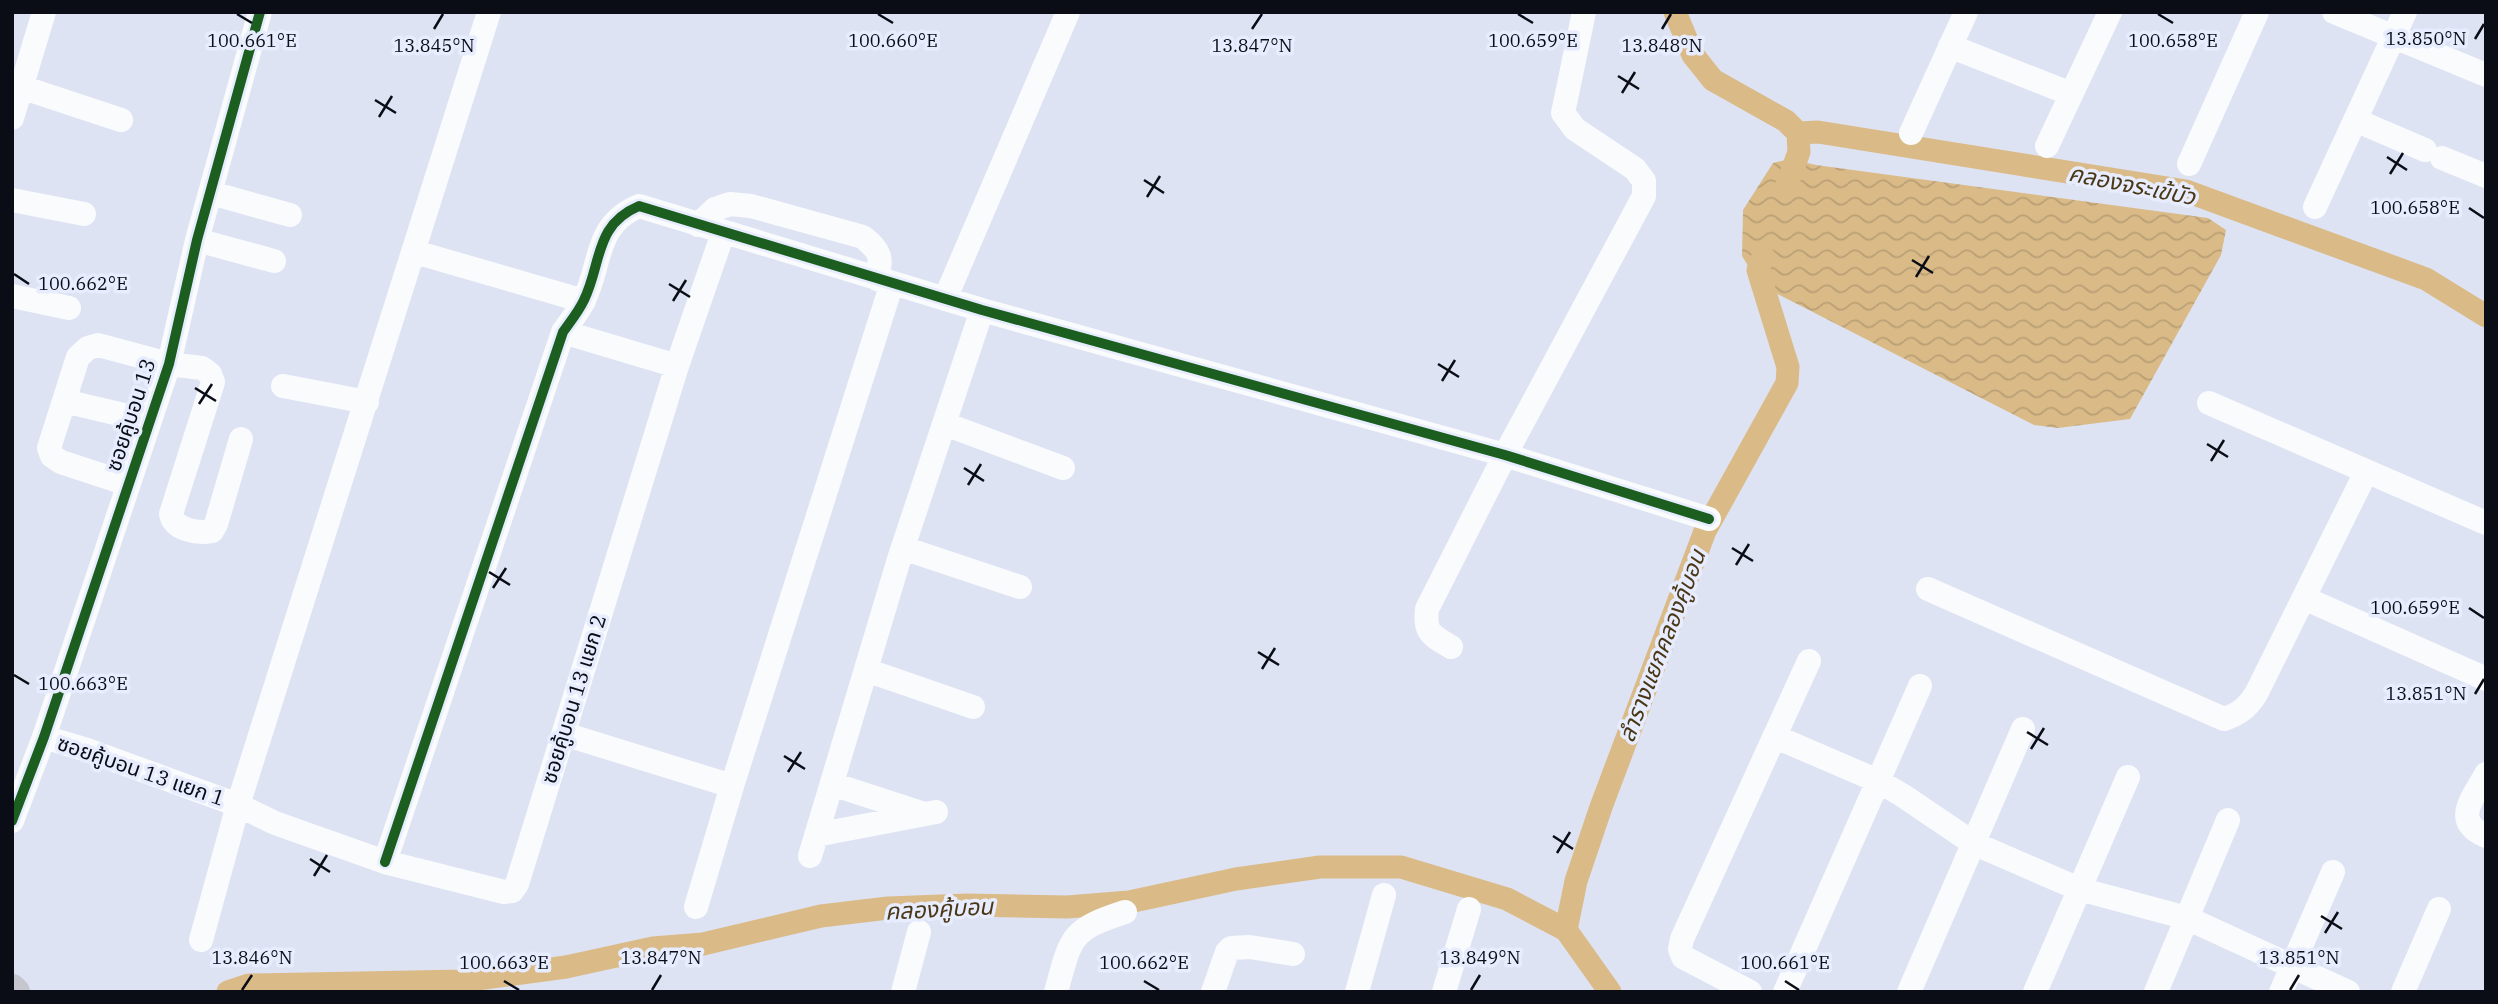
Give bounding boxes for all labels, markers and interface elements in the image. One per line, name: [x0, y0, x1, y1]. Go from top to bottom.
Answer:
text: 13.850°N: [2385, 27, 2467, 50]
text: 100.661°E: [207, 29, 297, 52]
text: 100.660°E: [848, 29, 938, 52]
text: 100.659°E: [1488, 29, 1578, 52]
text: 100.658°E: [2128, 29, 2218, 52]
text: 13.845°N: [393, 34, 475, 57]
text: 13.847°N: [1211, 34, 1293, 57]
text: 13.848°N: [1621, 34, 1703, 57]
water label: คลองจระเข้บัว: [2066, 157, 2199, 211]
text: 100.658°E: [2370, 196, 2460, 219]
text: 100.662°E: [38, 272, 128, 295]
street label: ซอยคู้บอน 13: [99, 355, 161, 475]
water label: ลำรางแยกคลองคู้บอน: [1611, 544, 1713, 746]
text: 100.659°E: [2370, 596, 2460, 619]
street label: ซอยคู้บอน 13 แยก 2: [534, 611, 612, 787]
text: 100.663°E: [38, 672, 128, 695]
text: 13.851°N: [2385, 682, 2467, 705]
street label: ซอยคู้บอน 13 แยก 1: [54, 728, 229, 812]
water label: คลองคู้บอน: [884, 890, 996, 927]
text: 13.846°N: [211, 946, 293, 969]
text: 13.847°N: [620, 946, 702, 969]
text: 13.849°N: [1439, 946, 1521, 969]
text: 13.851°N: [2258, 946, 2340, 969]
text: 100.663°E: [459, 951, 549, 974]
text: 100.662°E: [1099, 951, 1189, 974]
text: 100.661°E: [1740, 951, 1830, 974]

